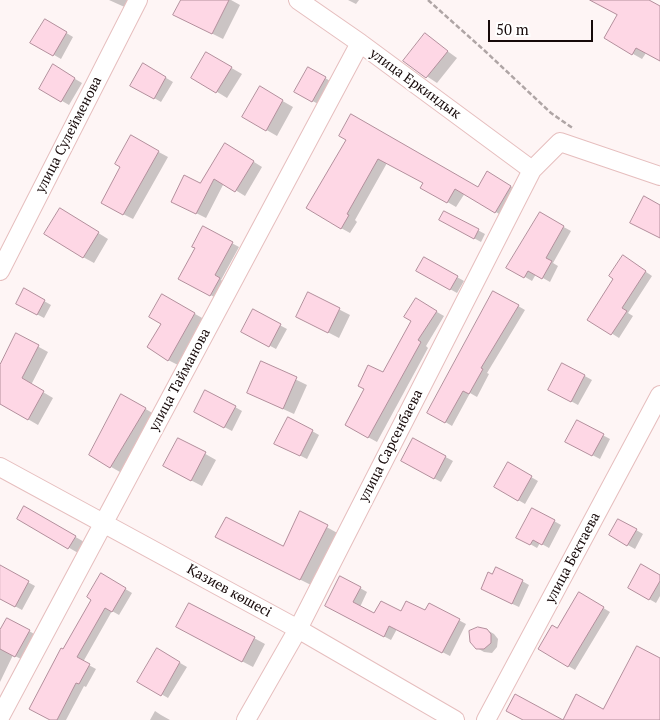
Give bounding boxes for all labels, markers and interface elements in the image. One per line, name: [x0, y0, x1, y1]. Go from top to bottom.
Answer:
scale bar: [490, 10, 595, 42]
text: 50 m: [496, 19, 529, 39]
street label: улица Еркиндык: [366, 45, 464, 123]
street label: улица Сулейменова: [32, 74, 106, 196]
street label: улица Тайманова: [146, 326, 214, 434]
street label: улица Сарсенбаева: [355, 387, 427, 505]
street label: улица Бектаева: [542, 510, 604, 606]
street label: Қазиев көшесі: [184, 561, 274, 621]

